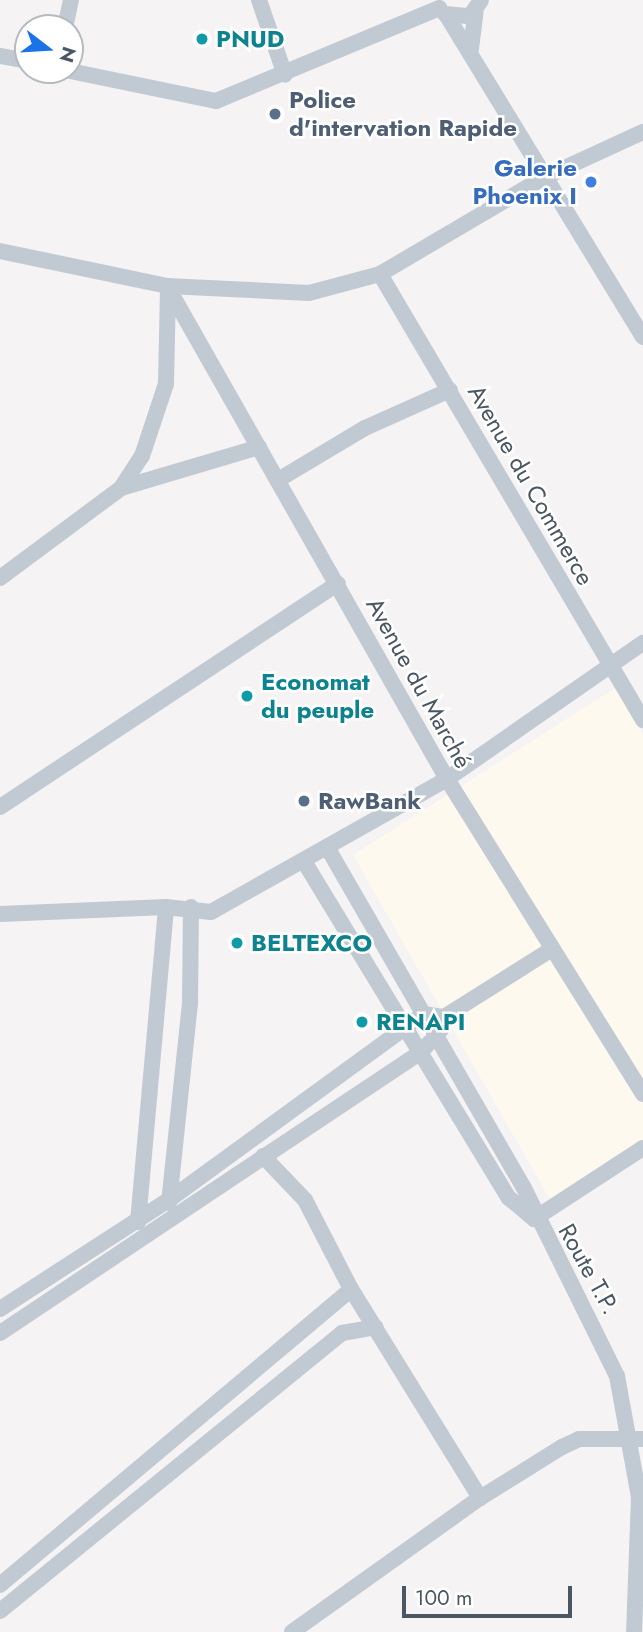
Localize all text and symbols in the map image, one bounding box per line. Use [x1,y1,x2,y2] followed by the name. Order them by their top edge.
[14,14,84,84] north arrow
[216,25,284,53] place label: PNUD
[194,31,210,47] marker: PNUD
[53,44,83,66] text: N
[289,86,517,142] place label: Police d'intervation Rapide
[267,106,283,122] marker: Police d'intervation Rapide
[472,154,577,210] place label: Galerie Phoenix I
[583,174,599,190] marker: Galerie Phoenix I
[462,380,600,590] street label: Avenue du Commerce
[360,593,478,773] street label: Avenue du Marché
[261,668,374,724] place label: Economat du peuple
[239,688,255,704] marker: Economat du peuple
[318,787,421,815] place label: RawBank
[296,793,312,809] marker: RawBank
[251,929,372,957] place label: BELTEXCO
[229,935,245,951] marker: BELTEXCO
[376,1008,465,1036] place label: RENAPI
[354,1014,370,1030] marker: RENAPI
[552,1219,626,1319] street label: Route T.P.
[405,1572,575,1616] scale bar
[415,1583,472,1613] text: 100 m

